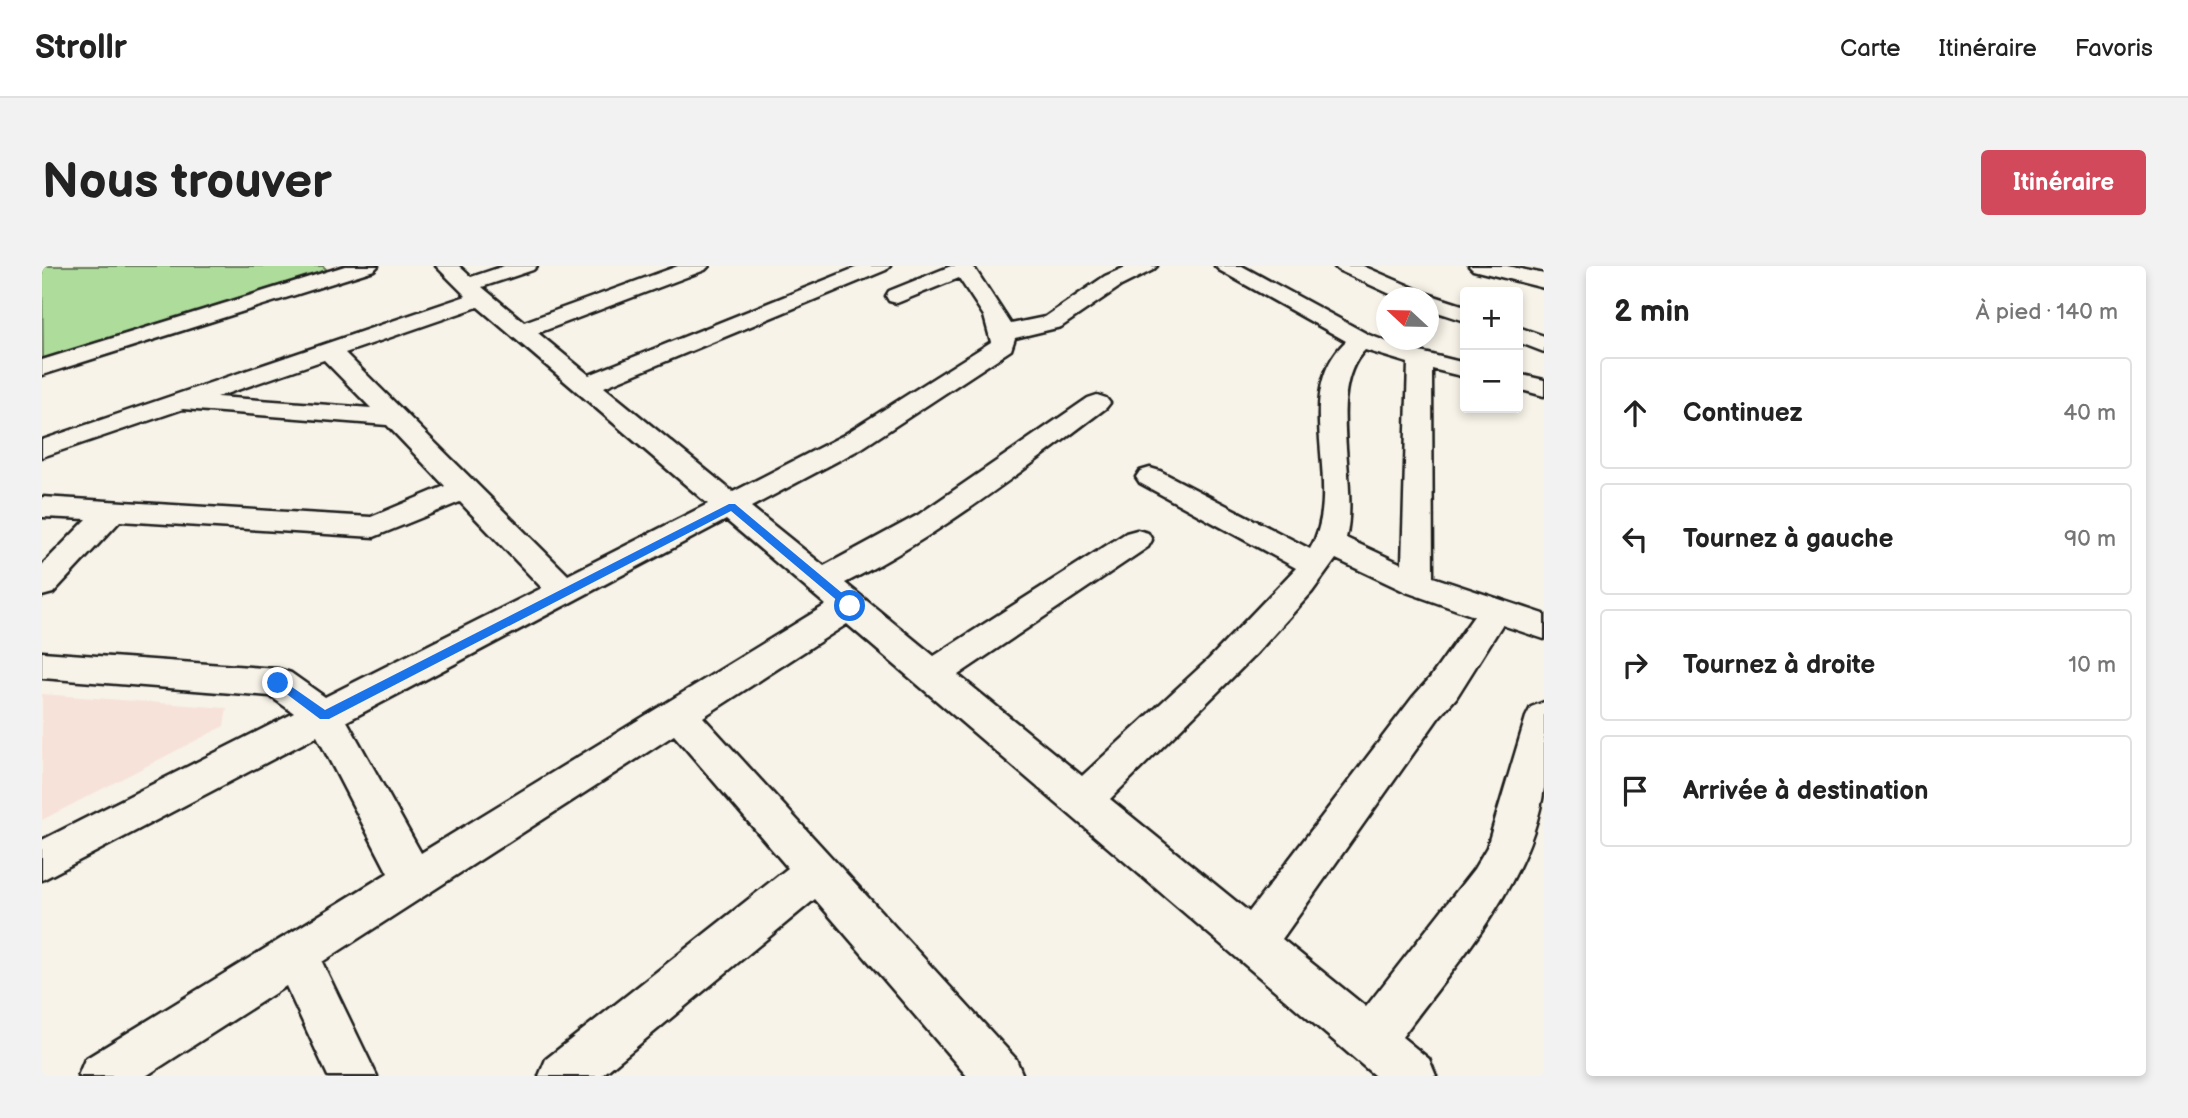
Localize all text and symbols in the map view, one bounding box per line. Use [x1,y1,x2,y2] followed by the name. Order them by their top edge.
[35,28,127,68] text: Strollr
[1840,34,1901,63] text: Carte
[1939,34,2037,63] text: Itinéraire
[2075,34,2153,63] text: Favoris
[1981,150,2146,215] button: Itinéraire
[42,153,332,212] text: Nous trouver
[1376,287,1439,350] north arrow
[1460,287,1523,413] map controls
[1460,287,1523,350] button: +
[1614,294,1690,330] text: 2 min
[1975,298,2118,326] text: À pied · 140 m
[1460,350,1523,413] button: −
[1616,394,1654,432] icon: ahead
[1683,398,1803,429] text: Continuez
[2063,399,2116,427] text: 40 m
[1616,520,1654,558] icon: left
[1683,524,1894,555] text: Tournez à gauche
[2064,525,2116,553] text: 90 m
[834,590,865,621] route start
[1616,646,1654,684] icon: right
[1683,650,1875,681] text: Tournez à droite
[2068,651,2116,679] text: 10 m
[262,667,293,698] route end
[1616,772,1654,810] icon: arrive
[1683,776,1929,807] text: Arrivée à destination

